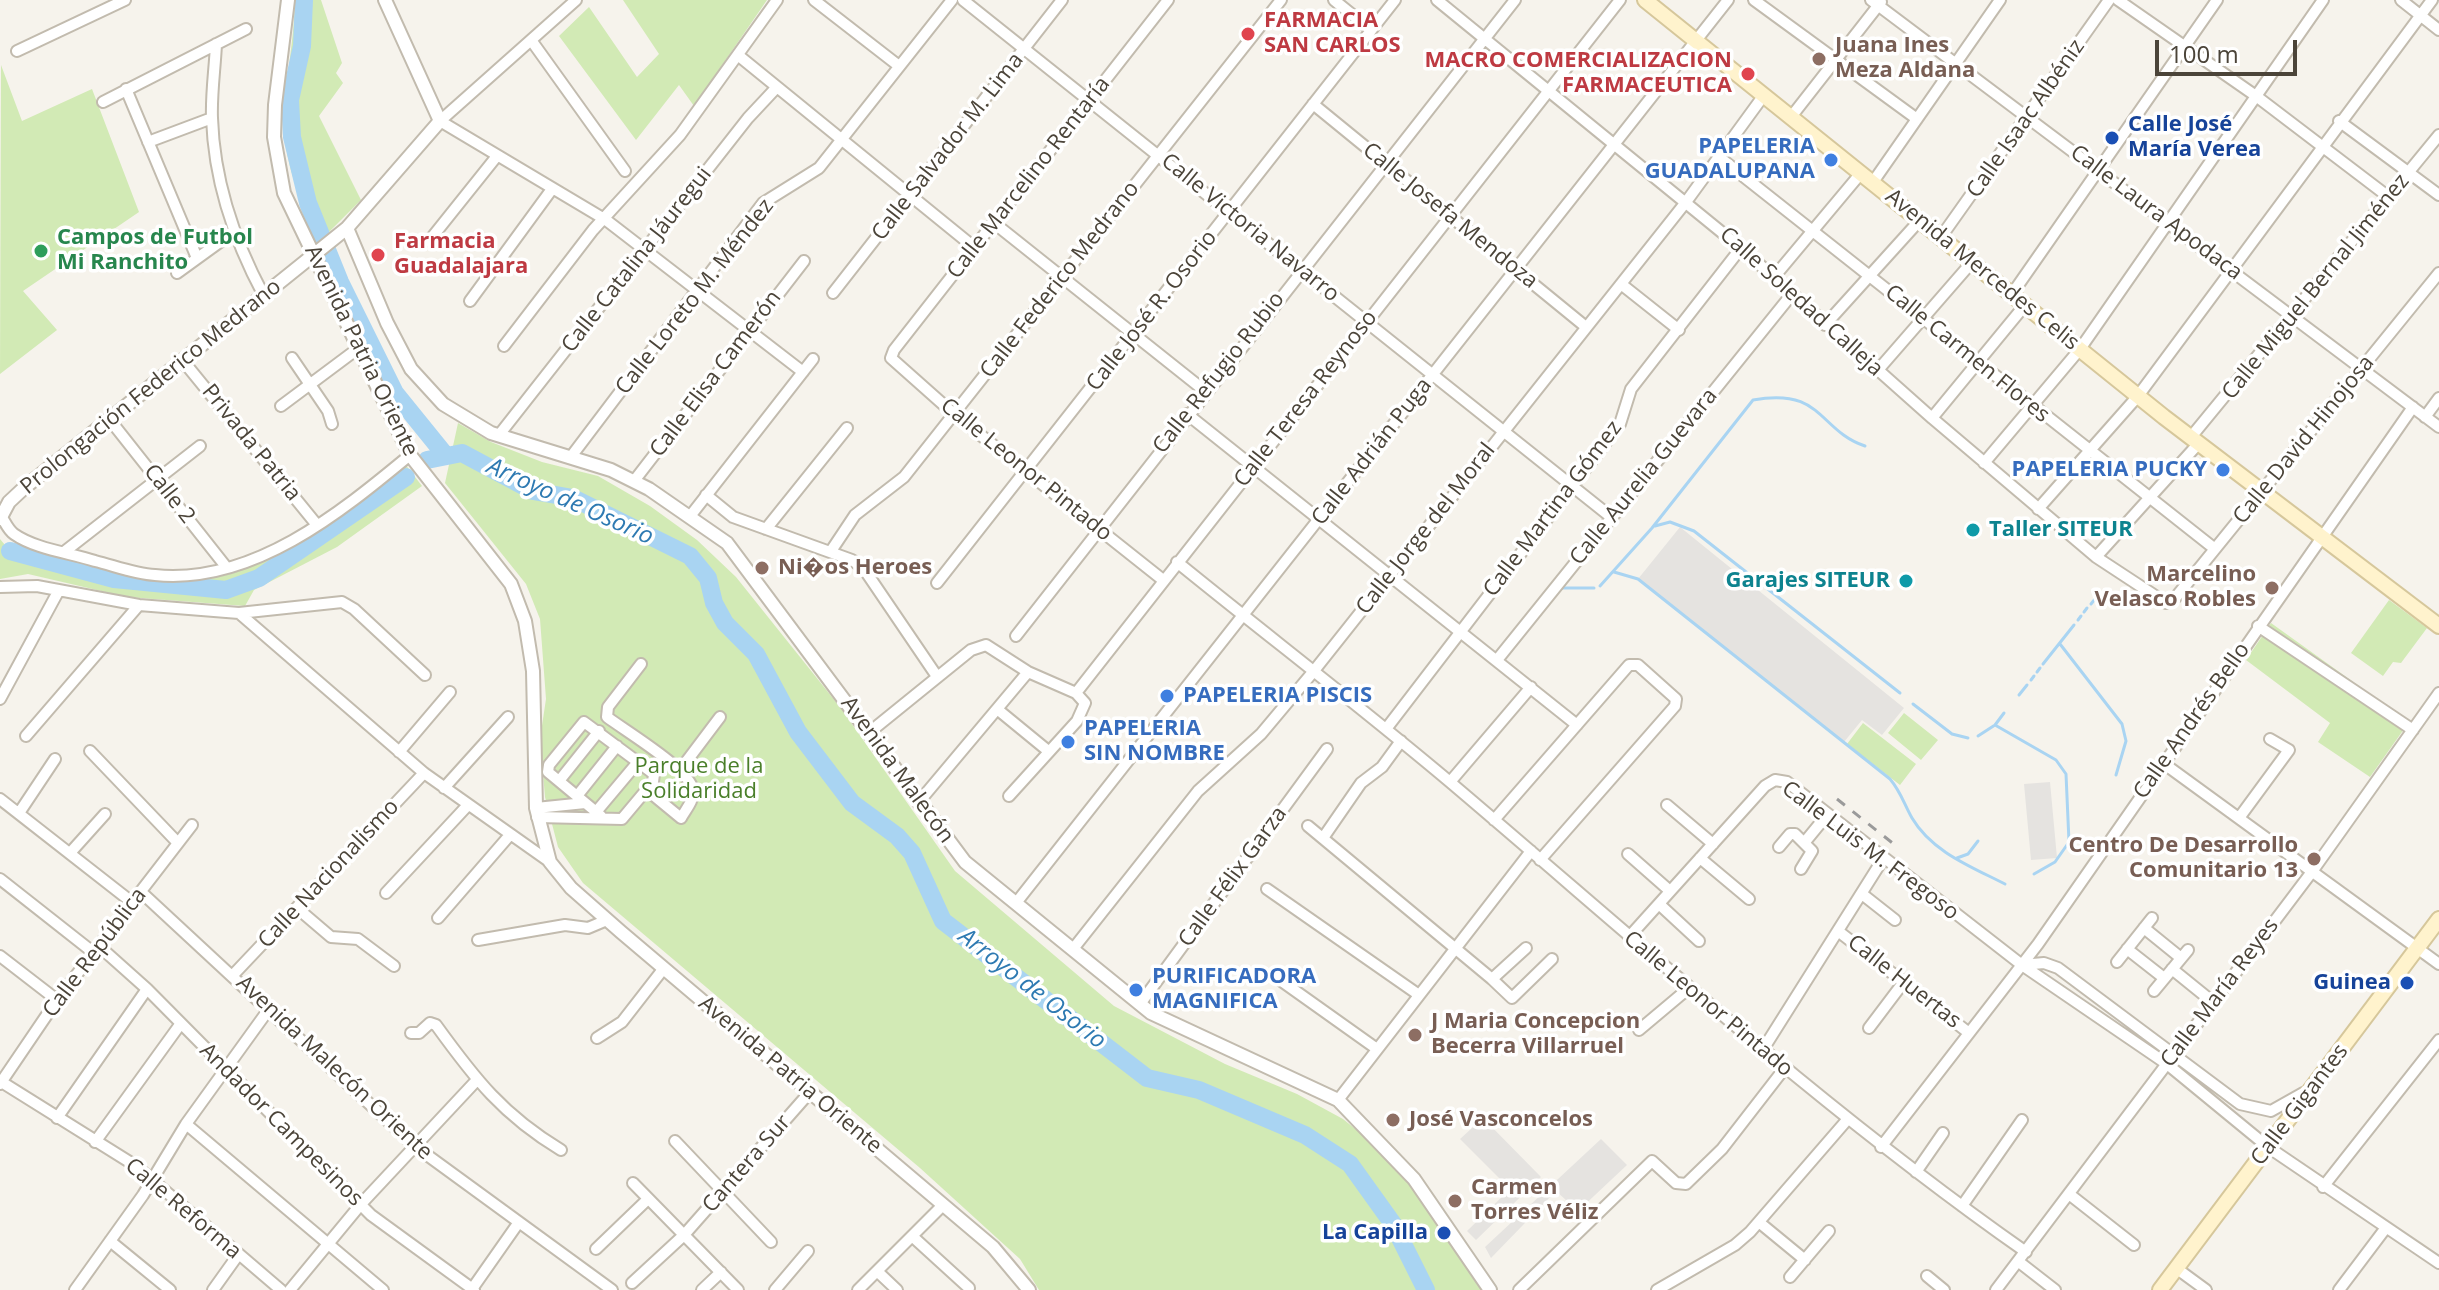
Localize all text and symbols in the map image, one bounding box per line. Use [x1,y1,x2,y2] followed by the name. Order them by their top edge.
[1264,8,1401,60] place label: FARMACIA SAN CARLOS
[2159,24,2301,74] scale bar
[1239,25,1257,43] marker: FARMACIA SAN CARLOS
[1835,33,1975,84] place label: Juana Ines Meza Aldana
[1961,35,2091,203] street label: Calle Isaac Albéniz
[2169,37,2239,70] text: 100 m
[867,48,1029,246] street label: Calle Salvador M. Lima
[1424,48,1732,100] place label: MACRO COMERCIALIZACION FARMACEUTICA
[1810,50,1828,68] marker: Juana Ines Meza Aldana
[1739,65,1757,83] marker: MACRO COMERCIALIZACION FARMACEUTICA
[942,72,1116,284] street label: Calle Marcelino Rentaría
[2128,112,2261,164] place label: Calle José María Verea
[2103,129,2121,147] marker: Calle José María Verea
[1645,134,1815,186] place label: PAPELERIA GUADALUPANA
[1357,137,1543,295] street label: Calle Josefa Mendoza
[2065,140,2247,286] street label: Calle Laura Apodaca
[1156,148,1344,308] street label: Calle Victoria Navarro
[1822,151,1840,169] marker: PAPELERIA GUADALUPANA
[556,162,718,358] street label: Calle Catalina Jáuregui
[2217,169,2415,405] street label: Calle Miguel Bernal Jiménez
[975,176,1145,384] street label: Calle Federico Medrano
[1880,184,2084,356] street label: Avenida Mercedes Celis
[610,194,780,400] street label: Calle Loreto M. Méndez
[1714,222,1888,382] street label: Calle Soledad Calleja
[57,225,253,276] place label: Campos de Futbol Mi Ranchito
[1081,225,1223,397] street label: Calle José R. Osorio
[394,229,528,280] place label: Farmacia Guadalajara
[298,241,424,461] street label: Avenida Patria Oriente
[32,242,50,260] marker: Campos de Futbol Mi Ranchito
[369,246,387,264] marker: Farmacia Guadalajara
[15,274,287,500] street label: Prolongación Federico Medrano
[1879,279,2055,429] street label: Calle Carmen Flores
[645,286,787,462] street label: Calle Elisa Camerón
[1148,287,1290,459] street label: Calle Refugio Rubio
[1229,305,1383,493] street label: Calle Teresa Reynoso
[2228,350,2380,530] street label: Calle David Hinojosa
[1306,373,1438,531] street label: Calle Adrián Puga
[196,379,306,507] street label: Privada Patria
[1565,383,1723,571] street label: Calle Aurelia Guevara
[935,393,1117,547] street label: Calle Leonor Pintado
[1478,416,1628,602] street label: Calle Martina Gómez
[1351,438,1501,620] street label: Calle Jorge del Moral
[482,452,658,552] water label: Arroyo de Osorio
[2012,457,2207,483] place label: PAPELERIA PUCKY
[138,459,200,529] street label: Calle 2
[2214,461,2232,479] marker: PAPELERIA PUCKY
[1989,517,2133,543] place label: Taller SITEUR
[1964,521,1982,539] marker: Taller SITEUR
[778,555,932,581] place label: Ni�os Heroes
[753,559,771,577] marker: Ni�os Heroes
[2094,562,2256,614] place label: Marcelino Velasco Robles
[1726,568,1890,594] place label: Garajes SITEUR
[1897,572,1915,590] marker: Garajes SITEUR
[2263,579,2281,597] marker: Marcelino Velasco Robles
[2128,638,2256,804] street label: Calle Andrés Bello
[1183,683,1372,709] place label: PAPELERIA PISCIS
[1158,687,1176,705] marker: PAPELERIA PISCIS
[835,691,959,849] street label: Avenida Malecón
[1084,716,1225,768] place label: PAPELERIA SIN NOMBRE
[1059,733,1077,751] marker: PAPELERIA SIN NOMBRE
[635,754,763,806] park label: Parque de la Solidaridad
[1776,776,1964,926] street label: Calle Luis M. Fregoso
[253,794,405,954] street label: Calle Nacionalismo
[1173,802,1293,952] street label: Calle Félix Garza
[2068,833,2298,884] place label: Centro De Desarrollo Comunitario 13
[2305,850,2323,868] marker: Centro De Desarrollo Comunitario 13
[38,883,152,1023] street label: Calle República
[2155,913,2285,1073] street label: Calle María Reyes
[953,923,1111,1055] water label: Arroyo de Osorio
[1618,925,1798,1083] street label: Calle Leonor Pintado
[1842,929,1966,1035] street label: Calle Huertas
[1152,964,1316,1016] place label: PURIFICADORA MAGNIFICA
[231,970,437,1166] street label: Avenida Malecón Oriente
[2313,970,2391,996] place label: Guinea
[2398,974,2416,992] marker: Guinea
[1127,981,1145,999] marker: PURIFICADORA MAGNIFICA
[693,991,887,1159] street label: Avenida Patria Oriente
[1431,1009,1640,1060] place label: J Maria Concepcion Becerra Villarruel
[1406,1026,1424,1044] marker: J Maria Concepcion Becerra Villarruel
[194,1038,368,1212] street label: Andador Campesinos
[2246,1039,2354,1171] street label: Calle Gigantes
[1409,1107,1593,1133] place label: José Vasconcelos
[697,1110,797,1218] street label: Cantera Sur
[1384,1111,1402,1129] marker: José Vasconcelos
[120,1153,246,1265] street label: Calle Reforma
[1471,1175,1598,1226] place label: Carmen Torres Véliz
[1446,1192,1464,1210] marker: Carmen Torres Véliz
[1322,1220,1428,1246] place label: La Capilla
[1435,1224,1453,1242] marker: La Capilla

